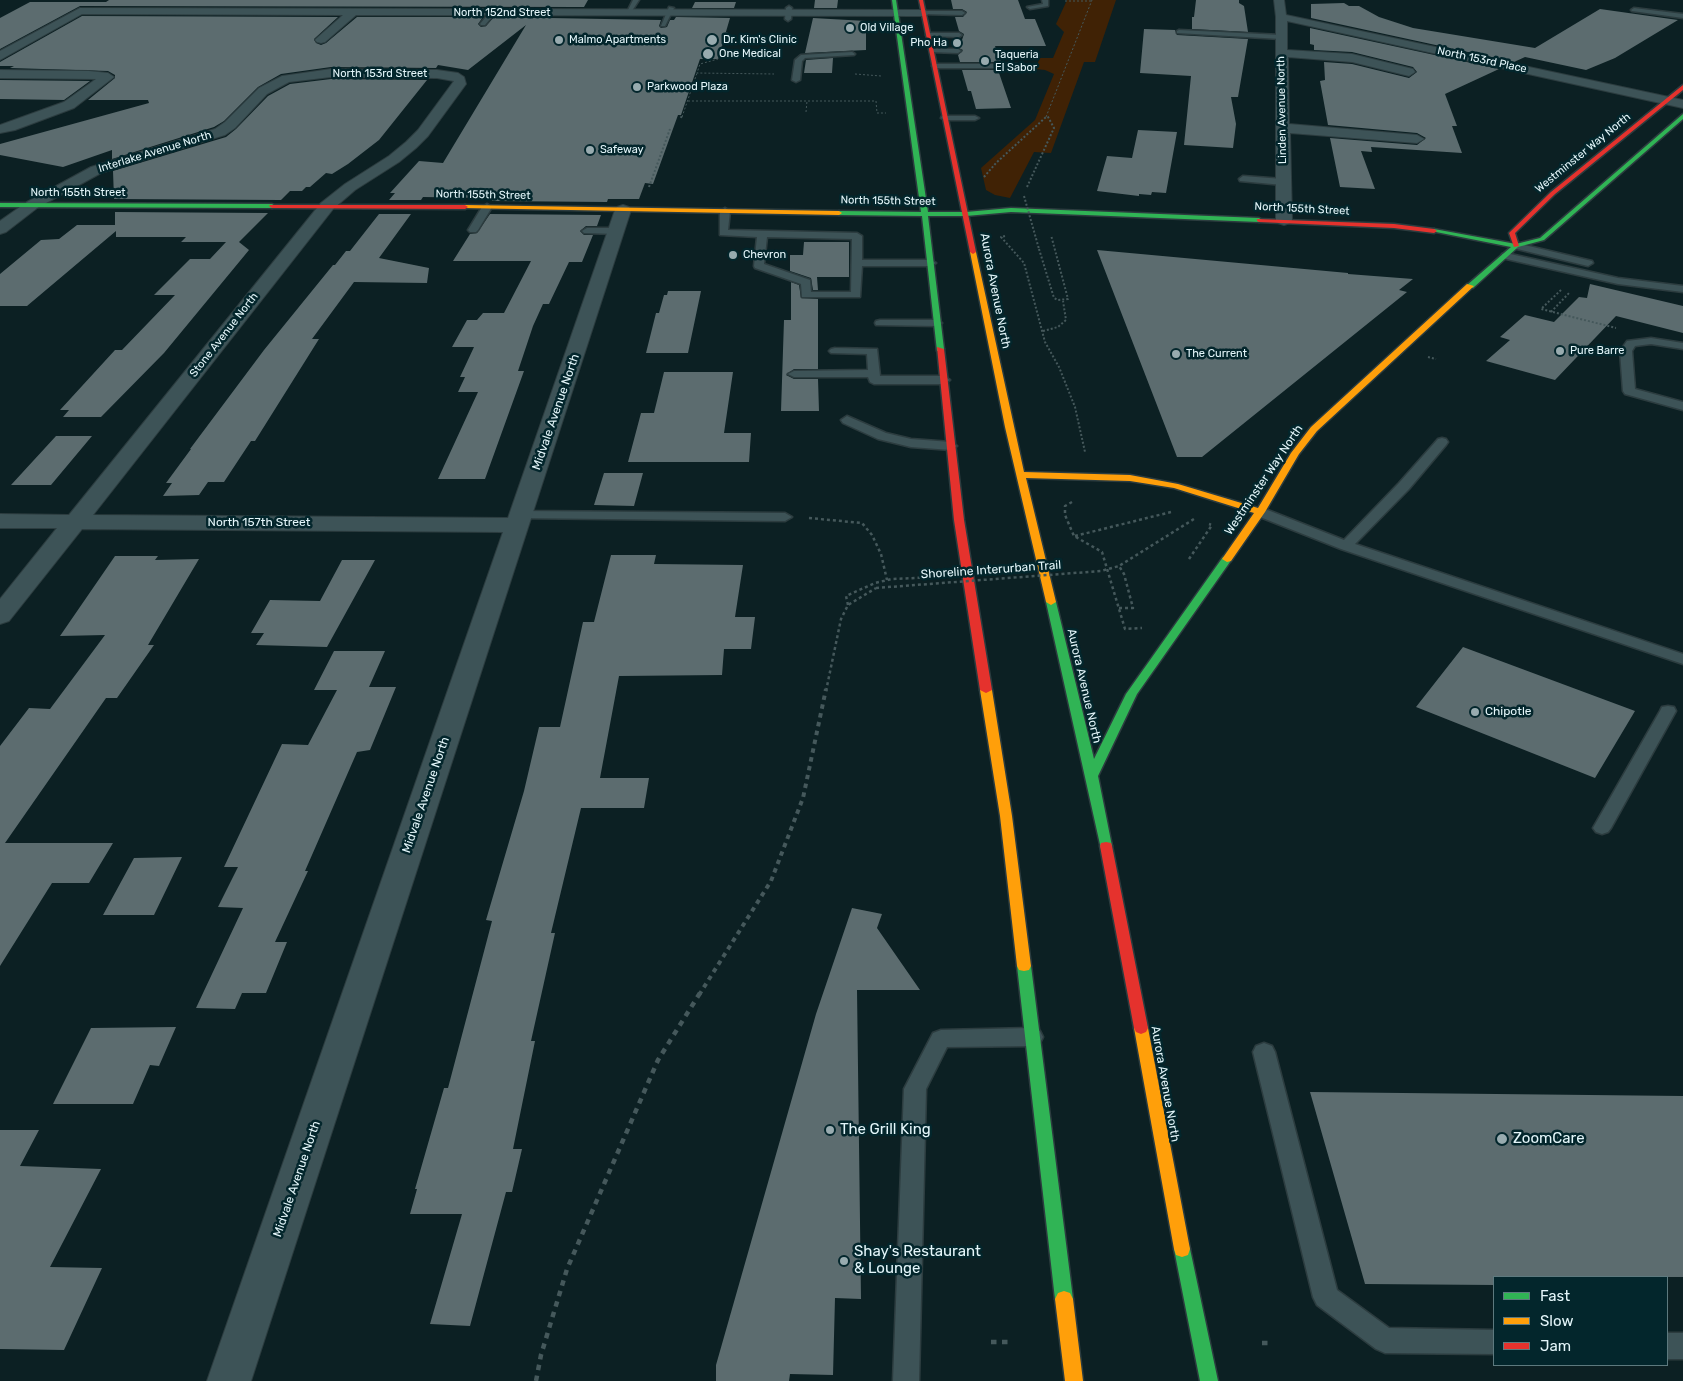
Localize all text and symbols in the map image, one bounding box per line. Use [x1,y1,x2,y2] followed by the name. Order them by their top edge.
[453,6,551,20] street label: North 152nd Street
[860,21,913,35] place label: Old Village
[844,22,856,34] marker: Old Village
[569,33,666,47] place label: Malmo Apartments
[705,33,719,47] marker: Dr. Kim's Clinic
[723,33,797,47] place label: Dr. Kim's Clinic
[553,34,565,46] marker: Malmo Apartments
[910,36,947,50] place label: Pho Ha
[951,37,963,49] marker: Pho Ha
[1436,44,1528,76] street label: North 153rd Place
[701,47,715,61] marker: One Medical
[719,47,781,61] place label: One Medical
[995,48,1039,74] place label: Taqueria El Sabor
[979,55,991,67] marker: Taqueria El Sabor
[1274,56,1290,164] street label: Linden Avenue North
[333,67,427,81] street label: North 153rd Street
[647,80,728,94] place label: Parkwood Plaza
[631,81,643,93] marker: Parkwood Plaza
[1533,110,1633,196] street label: Westminster Way North
[97,128,213,176] street label: Interlake Avenue North
[600,143,644,157] place label: Safeway
[584,144,596,156] marker: Safeway
[30,186,126,200] street label: North 155th Street
[435,188,531,202] street label: North 155th Street
[840,194,936,208] street label: North 155th Street
[1254,200,1350,218] street label: North 155th Street
[977,232,1013,350] street label: Aurora Avenue North
[743,248,786,262] place label: Chevron
[727,249,739,261] marker: Chevron
[187,290,261,380] street label: Stone Avenue North
[1570,344,1624,358] place label: Pure Barre
[1554,345,1566,357] marker: Pure Barre
[1186,347,1247,361] place label: The Current
[1170,348,1182,360] marker: The Current
[529,352,583,472] street label: Midvale Avenue North
[1222,422,1306,538] street label: Westminster Way North
[208,516,310,530] street label: North 157th Street
[920,558,1062,582] street label: Shoreline Interurban Trail
[1064,627,1104,745] street label: Aurora Avenue North
[1485,705,1532,719] place label: Chipotle
[1469,706,1481,718] marker: Chipotle
[399,735,453,855] street label: Midvale Avenue North
[1148,1025,1182,1143] street label: Aurora Avenue North
[270,1119,324,1239] street label: Midvale Avenue North
[840,1121,931,1139] place label: The Grill King
[824,1124,836,1136] marker: The Grill King
[1513,1130,1585,1148] place label: ZoomCare
[1495,1132,1509,1146] marker: ZoomCare
[854,1243,981,1278] place label: Shay's Restaurant & Lounge
[838,1255,850,1267] marker: Shay's Restaurant & Lounge
[1493,1276,1668,1366] legend
[1540,1287,1570,1305] text: Fast
[1540,1312,1573,1330] text: Slow
[1540,1337,1571,1355] text: Jam

